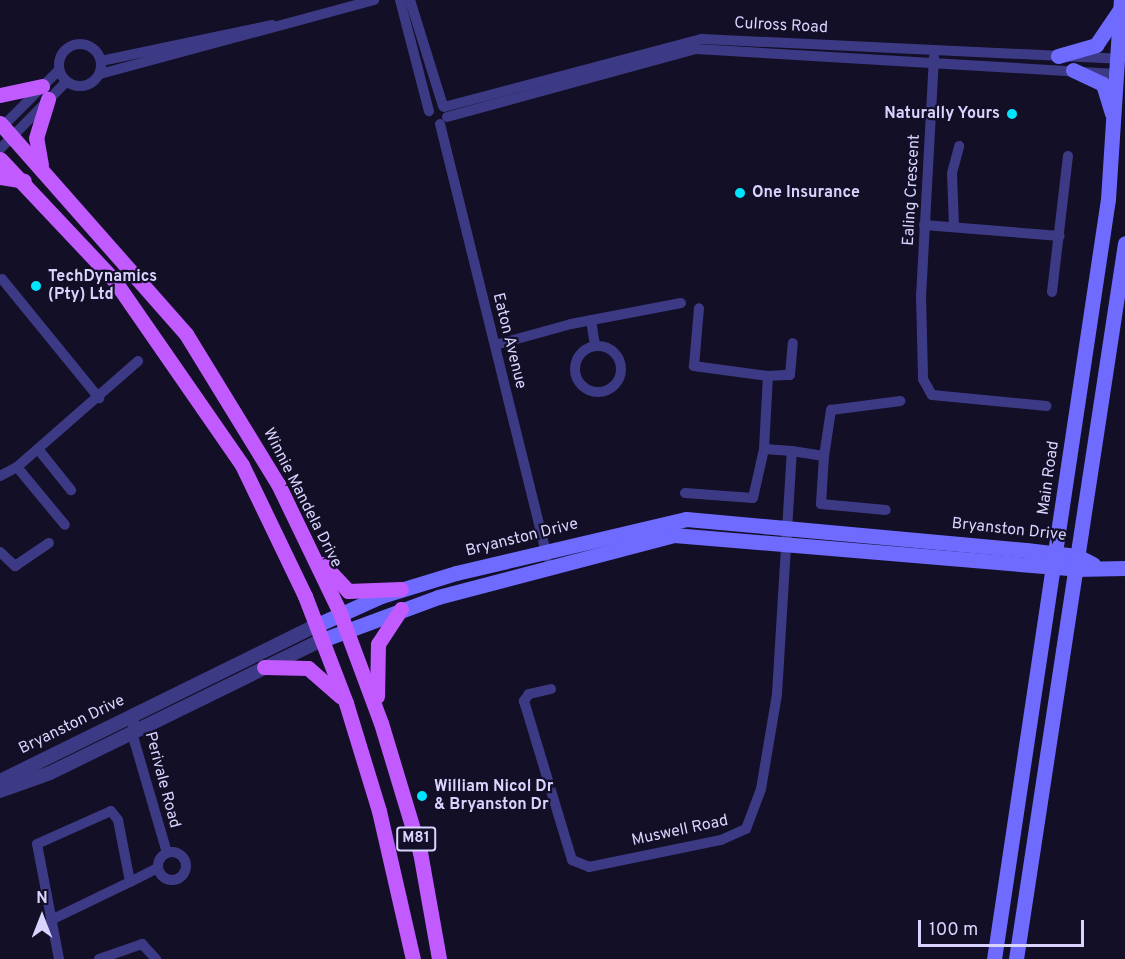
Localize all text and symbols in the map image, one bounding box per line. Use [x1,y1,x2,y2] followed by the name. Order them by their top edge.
[734,14,828,38] street label: Culross Road
[884,104,1000,124] place label: Naturally Yours
[1005,107,1019,121] marker: Naturally Yours
[899,134,925,246] street label: Ealing Crescent
[752,183,860,203] place label: One Insurance
[733,186,747,200] marker: One Insurance
[48,267,157,305] place label: TechDynamics (Pty) Ltd
[29,279,43,293] marker: TechDynamics (Pty) Ltd
[488,291,530,391] street label: Eaton Avenue
[258,425,346,571] street label: Winnie Mandela Drive
[1034,440,1064,516] street label: Main Road
[951,514,1067,546] street label: Bryanston Drive
[464,515,580,561] street label: Bryanston Drive
[16,691,128,759] street label: Bryanston Drive
[140,730,184,830] street label: Perivale Road
[434,777,553,815] place label: William Nicol Dr & Bryanston Dr
[415,789,429,803] marker: William Nicol Dr & Bryanston Dr
[630,811,730,851] street label: Muswell Road
[395,827,437,851] road number: M81
[12,887,72,947] north arrow
[36,889,48,909] text: N
[921,908,1088,946] scale bar
[929,919,978,942] text: 100 m

